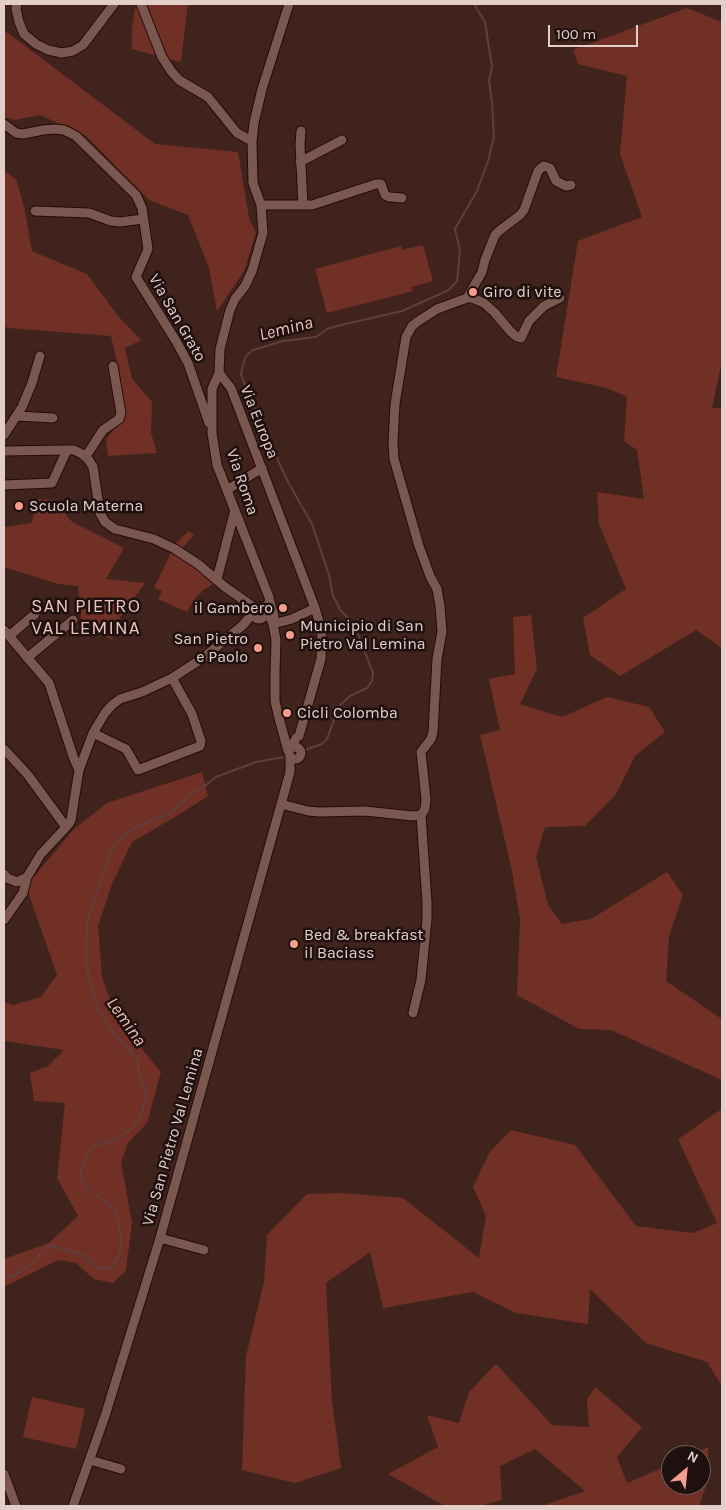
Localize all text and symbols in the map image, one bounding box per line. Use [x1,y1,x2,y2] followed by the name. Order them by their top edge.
[551,15,641,47] scale bar
[556,25,596,43] text: 100 m
[144,271,210,365] street label: Via San Grato
[483,282,561,302] place label: Giro di vite
[467,286,479,298] marker: Giro di vite
[257,312,315,346] water label: Lemina
[236,382,282,462] street label: Via Europa
[222,446,262,518] street label: Via Roma
[29,496,143,516] place label: Scuola Materna
[13,500,25,512] marker: Scuola Materna
[30,596,142,640] district label: SAN PIETRO VAL LEMINA
[194,598,273,618] place label: il Gambero
[277,602,289,614] marker: il Gambero
[300,616,426,654] place label: Municipio di San Pietro Val Lemina
[174,629,248,667] place label: San Pietro e Paolo
[284,629,296,641] marker: Municipio di San Pietro Val Lemina
[252,642,264,654] marker: San Pietro e Paolo
[297,703,398,723] place label: Cicli Colomba
[281,707,293,719] marker: Cicli Colomba
[304,925,424,963] place label: Bed & breakfast il Baciass
[288,938,300,950] marker: Bed & breakfast il Baciass
[101,993,151,1051] water label: Lemina
[138,1046,208,1228] street label: Via San Pietro Val Lemina
[661,1445,711,1495] north arrow
[684,1447,701,1467] text: N

